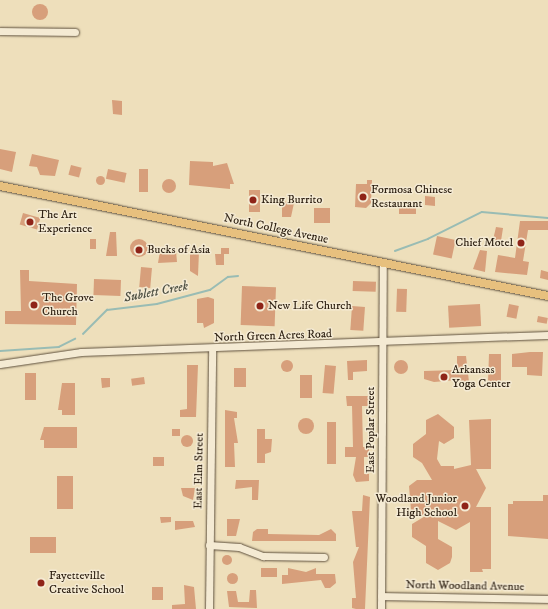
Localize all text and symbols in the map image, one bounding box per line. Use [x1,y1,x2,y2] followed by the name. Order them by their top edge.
[371,183,452,211] place label: Formosa Chinese Restaurant
[358,192,368,202] marker: Formosa Chinese Restaurant
[261,193,322,207] place label: King Burrito
[248,195,258,205] marker: King Burrito
[38,208,92,236] place label: The Art Experience
[222,211,330,247] street label: North College Avenue
[25,217,35,227] marker: The Art Experience
[455,236,513,250] place label: Chief Motel
[516,238,526,248] marker: Chief Motel
[147,243,210,257] place label: Bucks of Asia
[134,245,144,255] marker: Bucks of Asia
[123,278,189,306] water label: Sublett Creek
[42,291,94,319] place label: The Grove Church
[268,299,352,313] place label: New Life Church
[29,300,39,310] marker: The Grove Church
[255,301,265,311] marker: New Life Church
[214,327,332,345] street label: North Green Acres Road
[452,363,511,391] place label: Arkansas Yoga Center
[439,372,449,382] marker: Arkansas Yoga Center
[364,387,378,473] street label: East Poplar Street
[191,433,207,509] street label: East Elm Street
[375,492,457,520] place label: Woodland Junior High School
[460,501,470,511] marker: Woodland Junior High School
[49,569,124,597] place label: Fayetteville Creative School
[36,578,46,588] marker: Fayetteville Creative School
[406,578,524,594] street label: North Woodland Avenue

